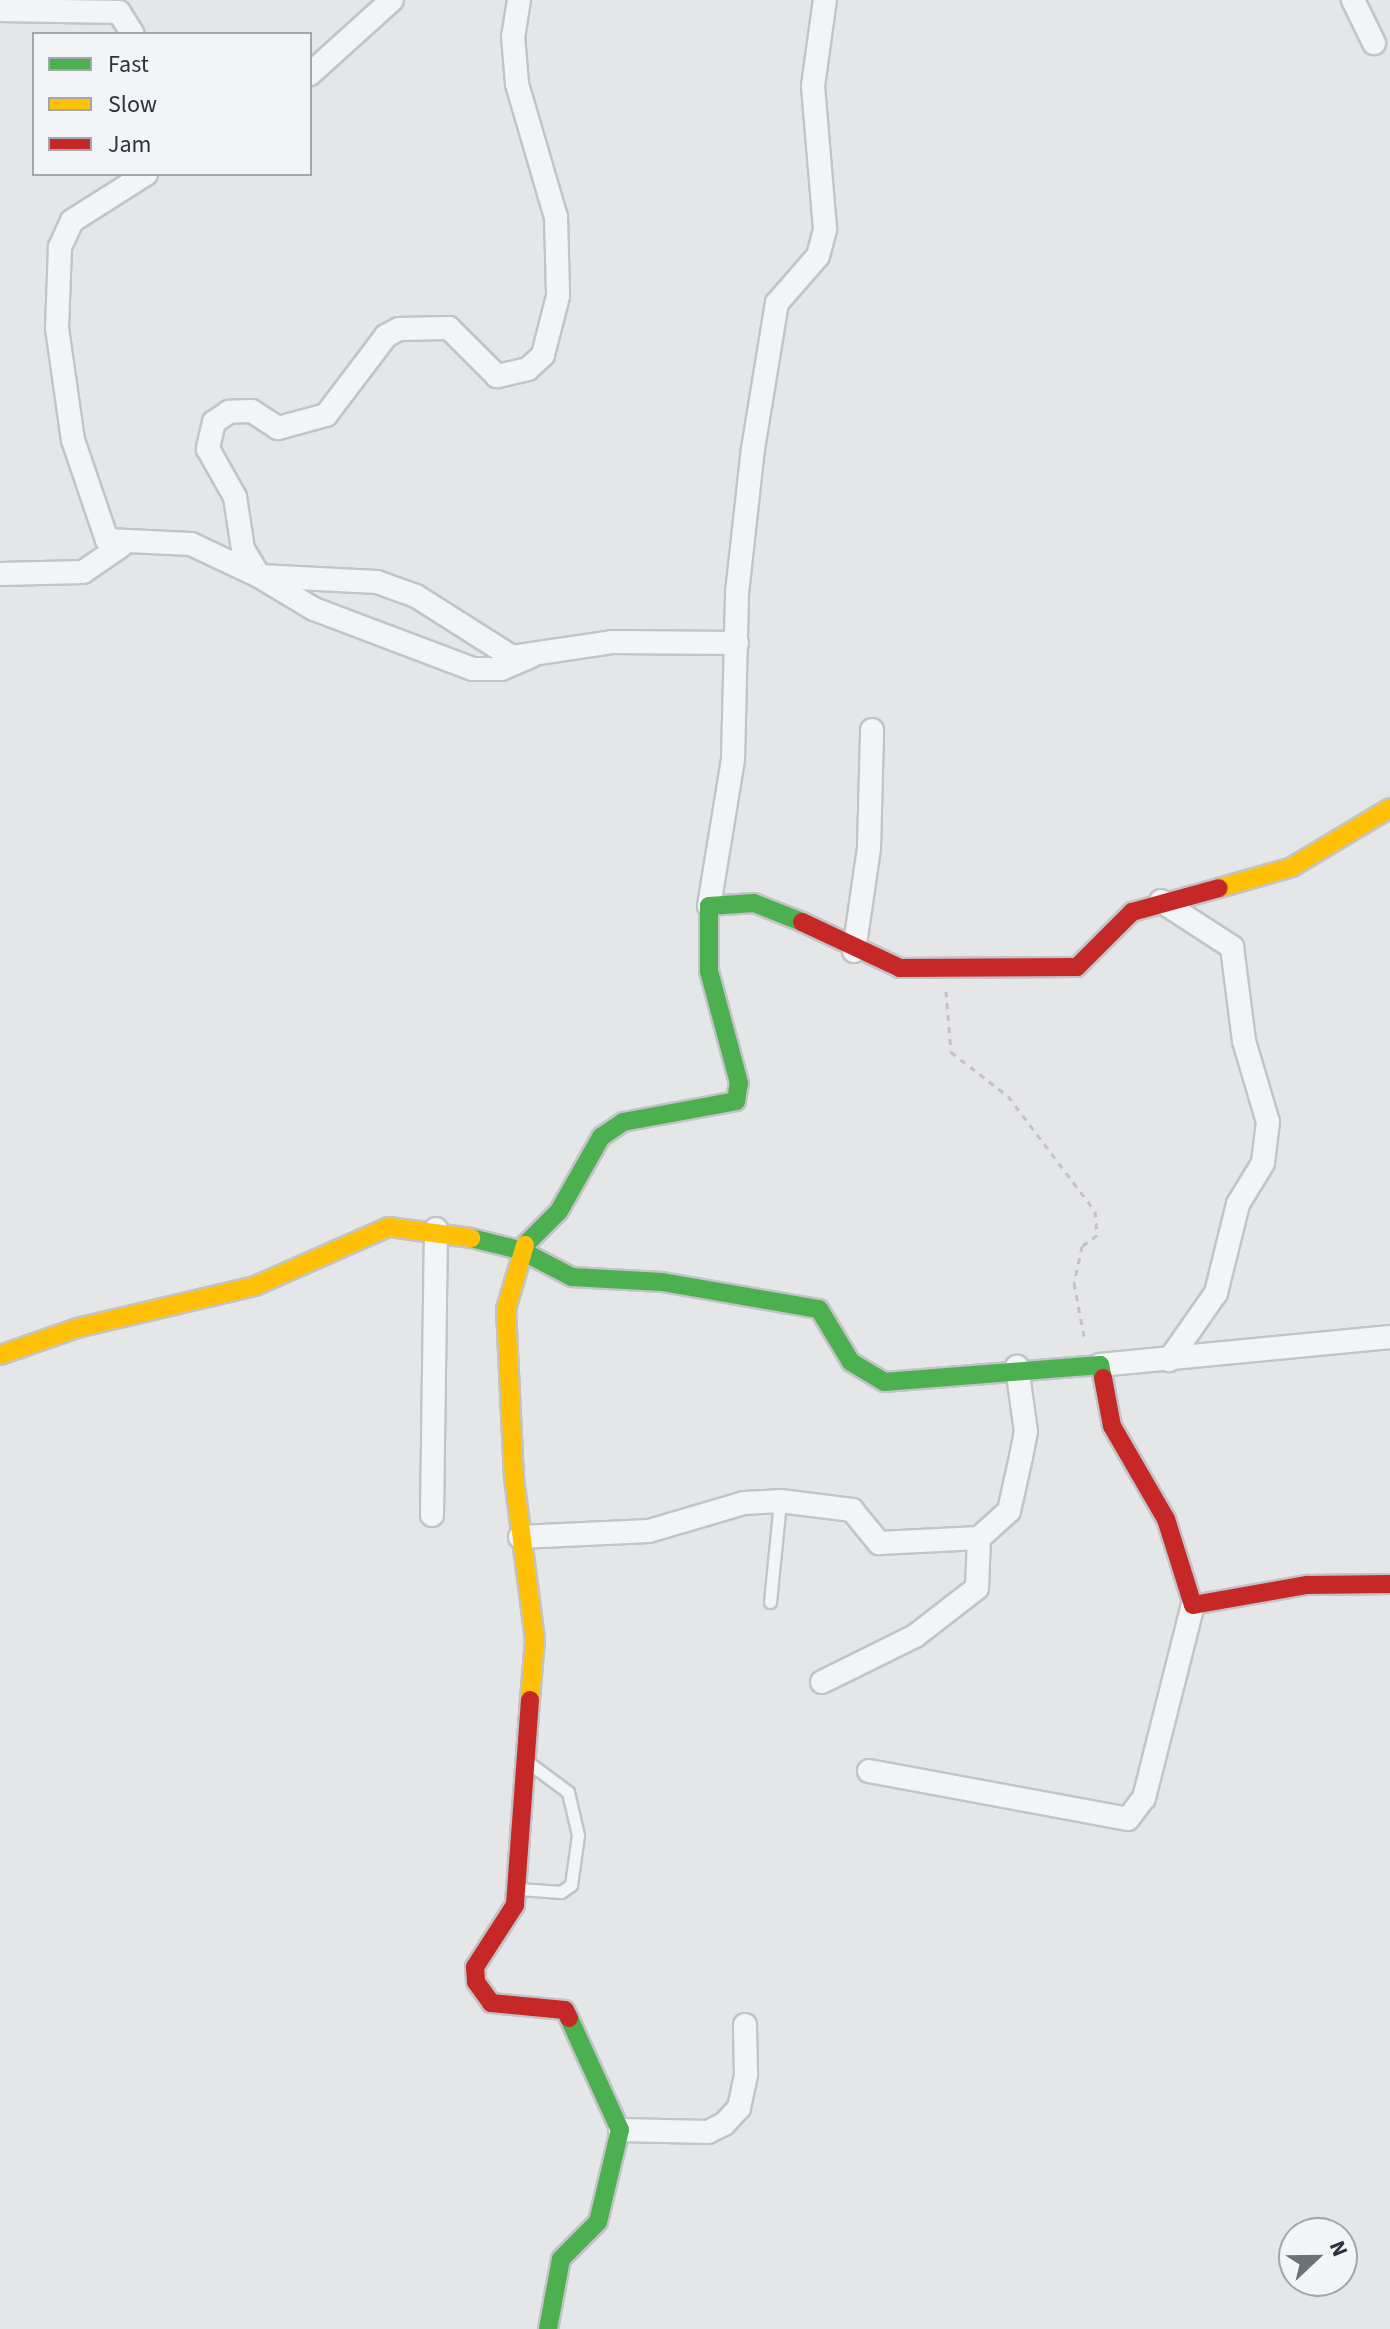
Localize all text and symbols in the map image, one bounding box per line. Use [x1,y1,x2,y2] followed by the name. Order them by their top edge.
[32,32,312,176] legend
[108,47,149,82] text: Fast
[108,87,157,122] text: Slow
[108,127,152,162] text: Jam
[1278,2217,1358,2297] north arrow
[1321,2236,1356,2262] text: N

